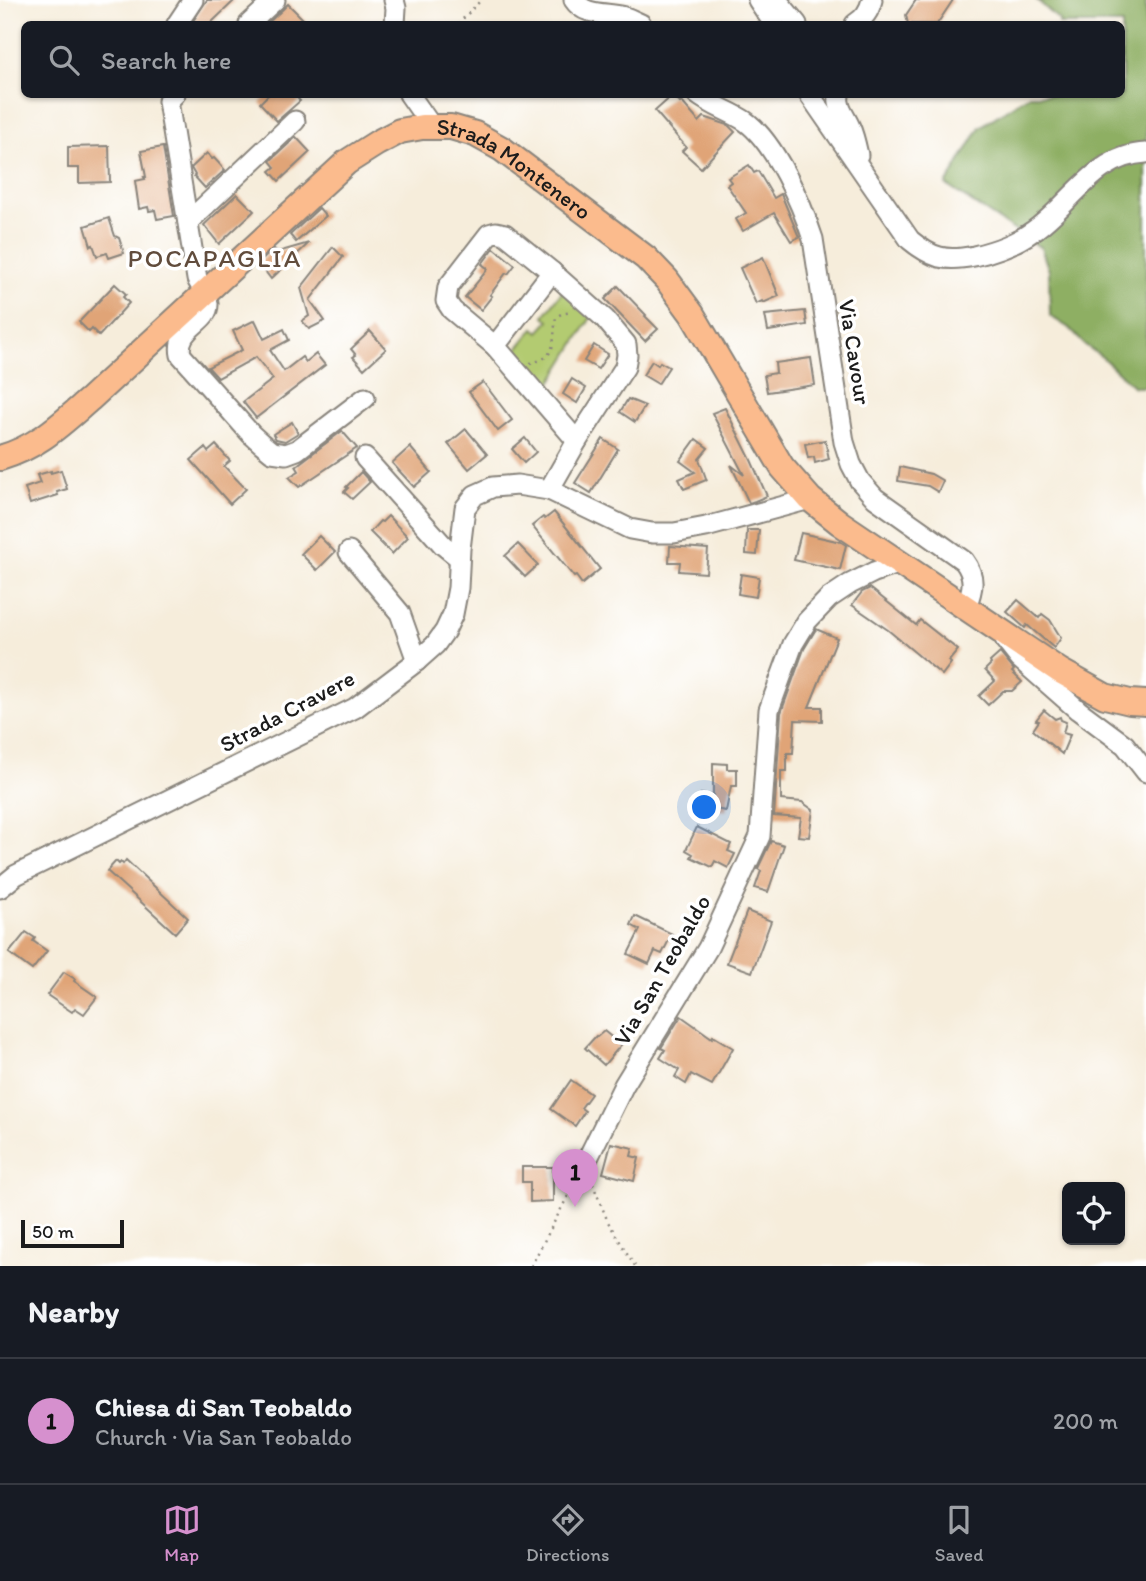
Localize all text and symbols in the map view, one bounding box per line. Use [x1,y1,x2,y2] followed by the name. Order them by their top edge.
[21,21,1125,98] search box
[45,41,83,79] icon: search
[101,44,231,76] text: Search here
[437,113,597,226] street label: Strada Montenero
[128,242,302,274] district label: POCAPAGLIA
[833,297,877,407] street label: Via Cavour
[215,664,359,758] street label: Strada Cravere
[687,790,721,824] your location
[608,890,716,1050] street label: Via San Teobaldo
[552,1149,598,1207] pin: 1
[1062,1182,1125,1245] map controls
[1062,1182,1125,1245] button: locate
[21,1217,124,1249] scale bar
[32,1220,74,1243] text: 50 m
[28,1293,119,1330] text: Nearby
[95,1391,352,1423] text: Chiesa di San Teobaldo
[46,1407,56,1435] text: 1
[1053,1407,1118,1435] text: 200 m
[95,1423,352,1451] text: Church · Via San Teobaldo
[163,1501,201,1566] tab: Map
[526,1501,610,1566] tab: Directions
[935,1501,983,1566] tab: Saved

